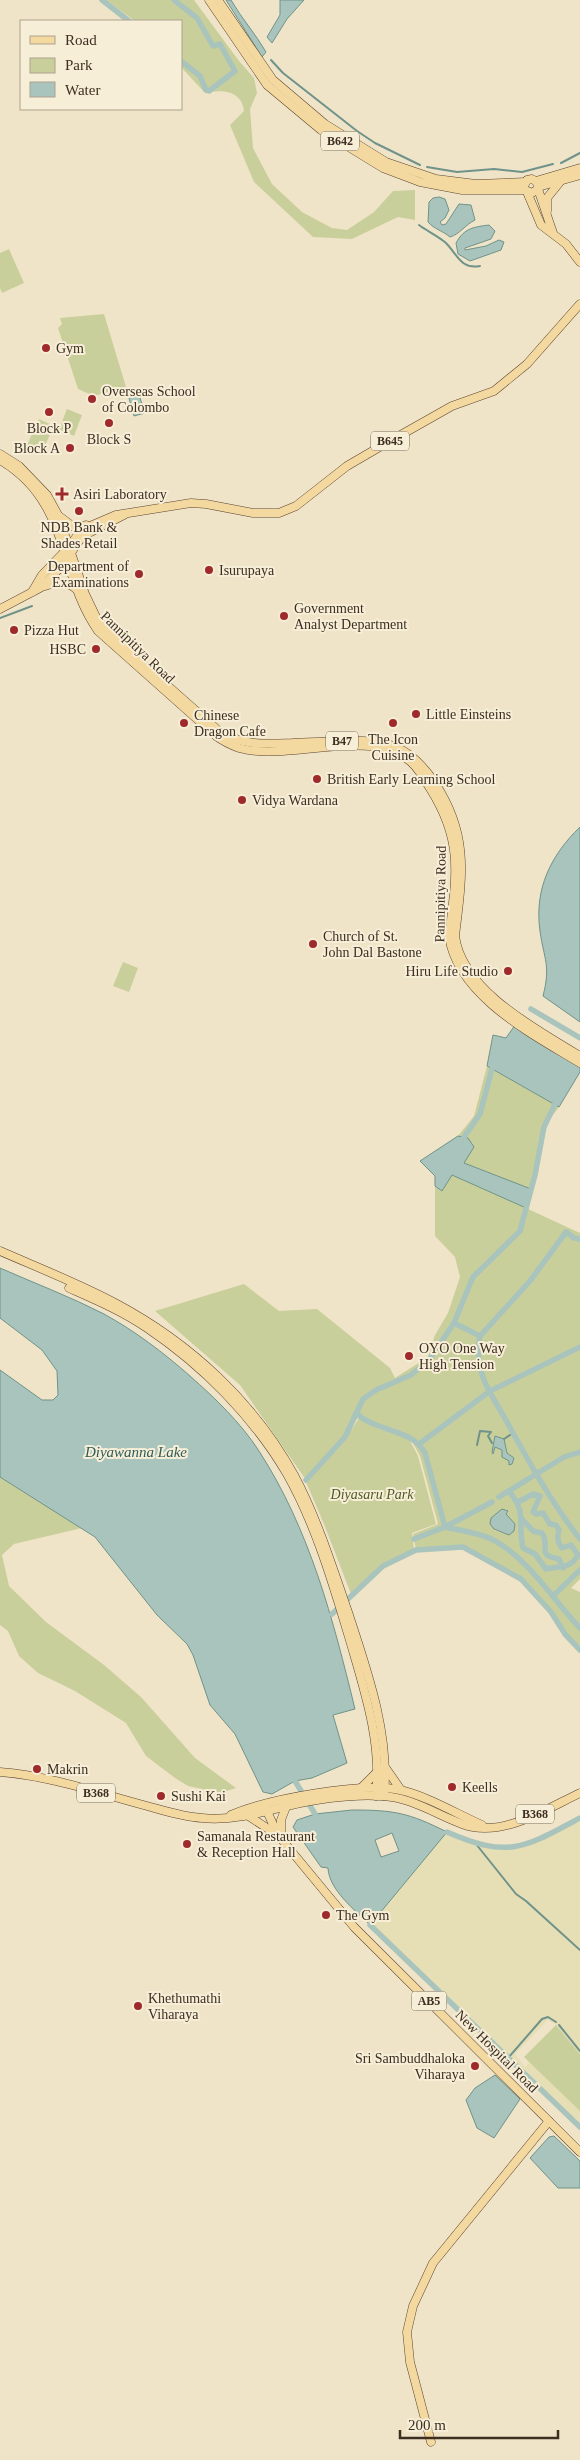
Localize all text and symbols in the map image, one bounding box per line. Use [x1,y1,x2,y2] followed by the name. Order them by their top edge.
[20,20,182,110] legend
[65,32,97,48] text: Road
[65,57,93,73] text: Park
[65,82,100,98] text: Water
[321,132,359,150] road number: B642
[56,341,84,356] place label: Gym
[40,342,52,354] marker: Gym
[102,384,196,415] place label: Overseas School of Colombo
[86,393,98,405] marker: Overseas School of Colombo
[43,406,55,418] marker: Block P
[103,417,115,429] marker: Block S
[27,421,72,436] place label: Block P
[87,432,131,447] place label: Block S
[371,432,409,451] road number: B645
[14,441,61,456] place label: Block A
[64,442,76,454] marker: Block A
[55,487,69,501] marker: Asiri Laboratory
[73,487,167,502] place label: Asiri Laboratory
[73,505,85,517] marker: NDB Bank & Shades Retail
[41,520,118,551] place label: NDB Bank & Shades Retail
[48,559,129,590] place label: Department of Examinations
[219,563,275,578] place label: Isurupaya
[203,564,215,576] marker: Isurupaya
[133,568,145,580] marker: Department of Examinations
[294,601,407,632] place label: Government Analyst Department
[98,608,178,686] street label: Pannipitiya Road
[278,610,290,622] marker: Government Analyst Department
[24,623,79,638] place label: Pizza Hut
[8,624,20,636] marker: Pizza Hut
[49,642,86,657] place label: HSBC
[90,643,102,655] marker: HSBC
[426,707,511,722] place label: Little Einsteins
[194,708,266,739] place label: Chinese Dragon Cafe
[410,708,422,720] marker: Little Einsteins
[178,717,190,729] marker: Chinese Dragon Cafe
[387,717,399,729] marker: The Icon Cuisine
[326,731,358,750] road number: B47
[368,732,418,763] place label: The Icon Cuisine
[327,772,495,787] place label: British Early Learning School
[311,773,323,785] marker: British Early Learning School
[252,793,339,808] place label: Vidya Wardana
[236,794,248,806] marker: Vidya Wardana
[432,845,449,943] street label: Pannipitiya Road
[323,929,422,960] place label: Church of St. John Dal Bastone
[307,938,319,950] marker: Church of St. John Dal Bastone
[405,964,498,979] place label: Hiru Life Studio
[502,965,514,977] marker: Hiru Life Studio
[419,1341,505,1372] place label: OYO One Way High Tension
[403,1350,415,1362] marker: OYO One Way High Tension
[84,1444,187,1460] water label: Diyawanna Lake
[330,1487,414,1502] park label: Diyasaru Park
[47,1762,88,1777] place label: Makrin
[31,1763,43,1775] marker: Makrin
[462,1780,498,1795] place label: Keells
[446,1781,458,1793] marker: Keells
[77,1784,115,1802] road number: B368
[171,1789,226,1804] place label: Sushi Kai
[155,1790,167,1802] marker: Sushi Kai
[516,1805,554,1824] road number: B368
[197,1829,315,1860] place label: Samanala Restaurant & Reception Hall
[181,1838,193,1850] marker: Samanala Restaurant & Reception Hall
[336,1908,389,1923] place label: The Gym
[320,1909,332,1921] marker: The Gym
[148,1991,221,2022] place label: Khethumathi Viharaya
[412,1992,446,2010] road number: AB5
[132,2000,144,2012] marker: Khethumathi Viharaya
[452,2007,541,2096] street label: New Hospital Road
[355,2051,466,2082] place label: Sri Sambuddhaloka Viharaya
[469,2060,481,2072] marker: Sri Sambuddhaloka Viharaya
[400,2408,558,2440] scale bar
[408,2417,446,2433] text: 200 m

